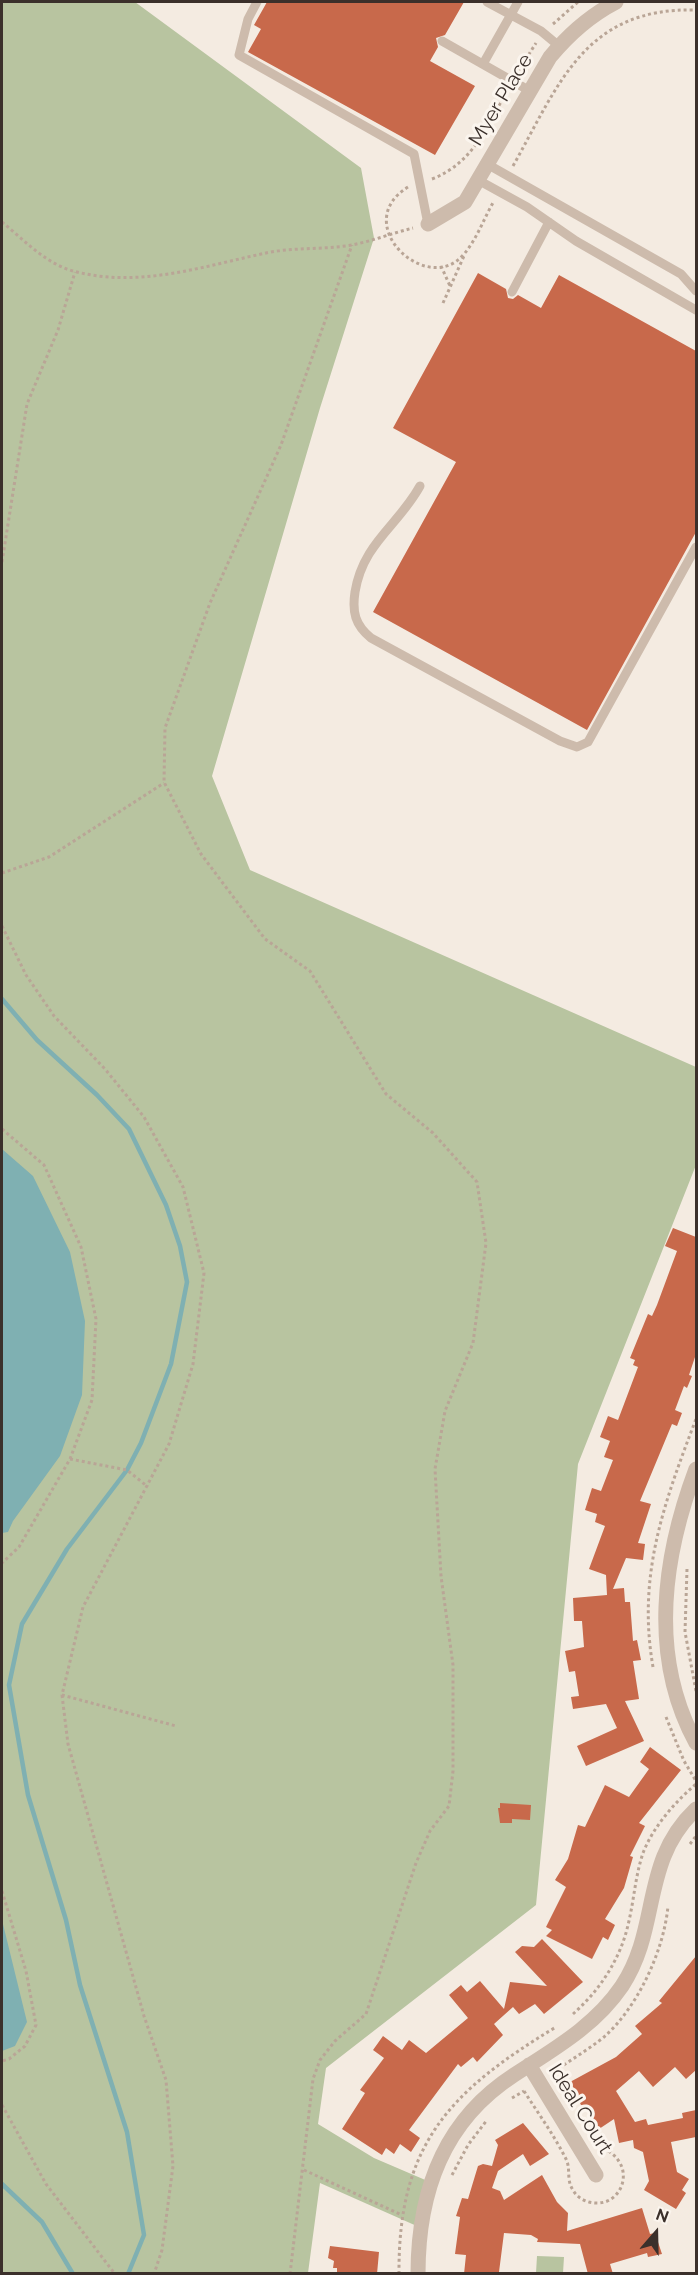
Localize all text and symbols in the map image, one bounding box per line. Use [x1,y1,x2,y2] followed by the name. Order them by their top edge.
[464,50,538,150] street label: Myer Place
[543,2060,617,2158] street label: Ideal Court
[626,2203,686,2263] north arrow
[653,2205,671,2227] text: N

